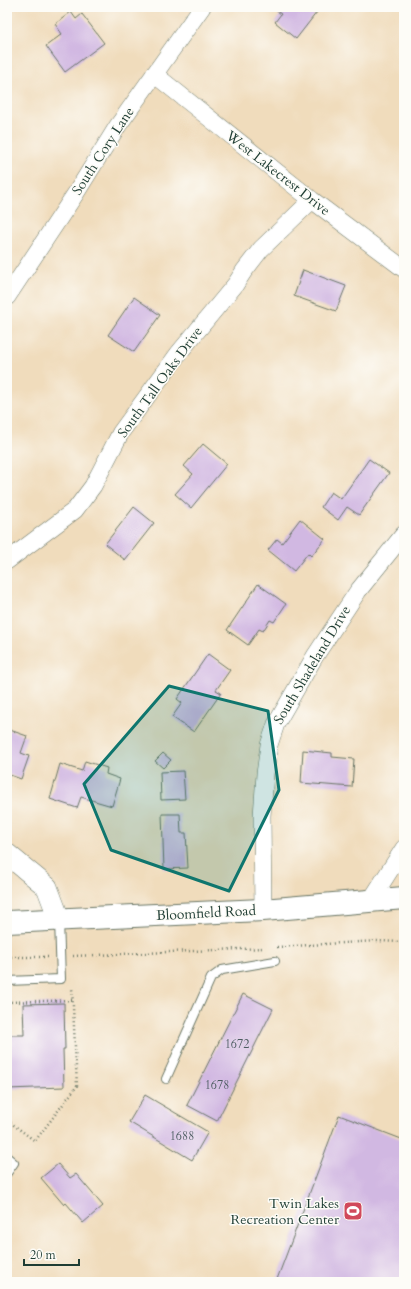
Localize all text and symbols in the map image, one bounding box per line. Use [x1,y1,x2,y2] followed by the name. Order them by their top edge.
[67,103,139,199] street label: South Cory Lane
[221,126,334,220] street label: West Lakecrest Drive
[113,323,207,441] street label: South Tall Oaks Drive
[269,602,355,728] street label: South Shadeland Drive
[156,901,257,925] street label: Bloomfield Road
[225,1036,249,1052] house number: 1672
[205,1077,229,1093] house number: 1678
[170,1128,194,1144] house number: 1688
[230,1194,340,1229] place label: Twin Lakes Recreation Center
[342,1200,364,1222] sports icon: Twin Lakes Recreation Center
[24,1241,79,1267] scale bar
[30,1247,57,1263] text: 20 m

